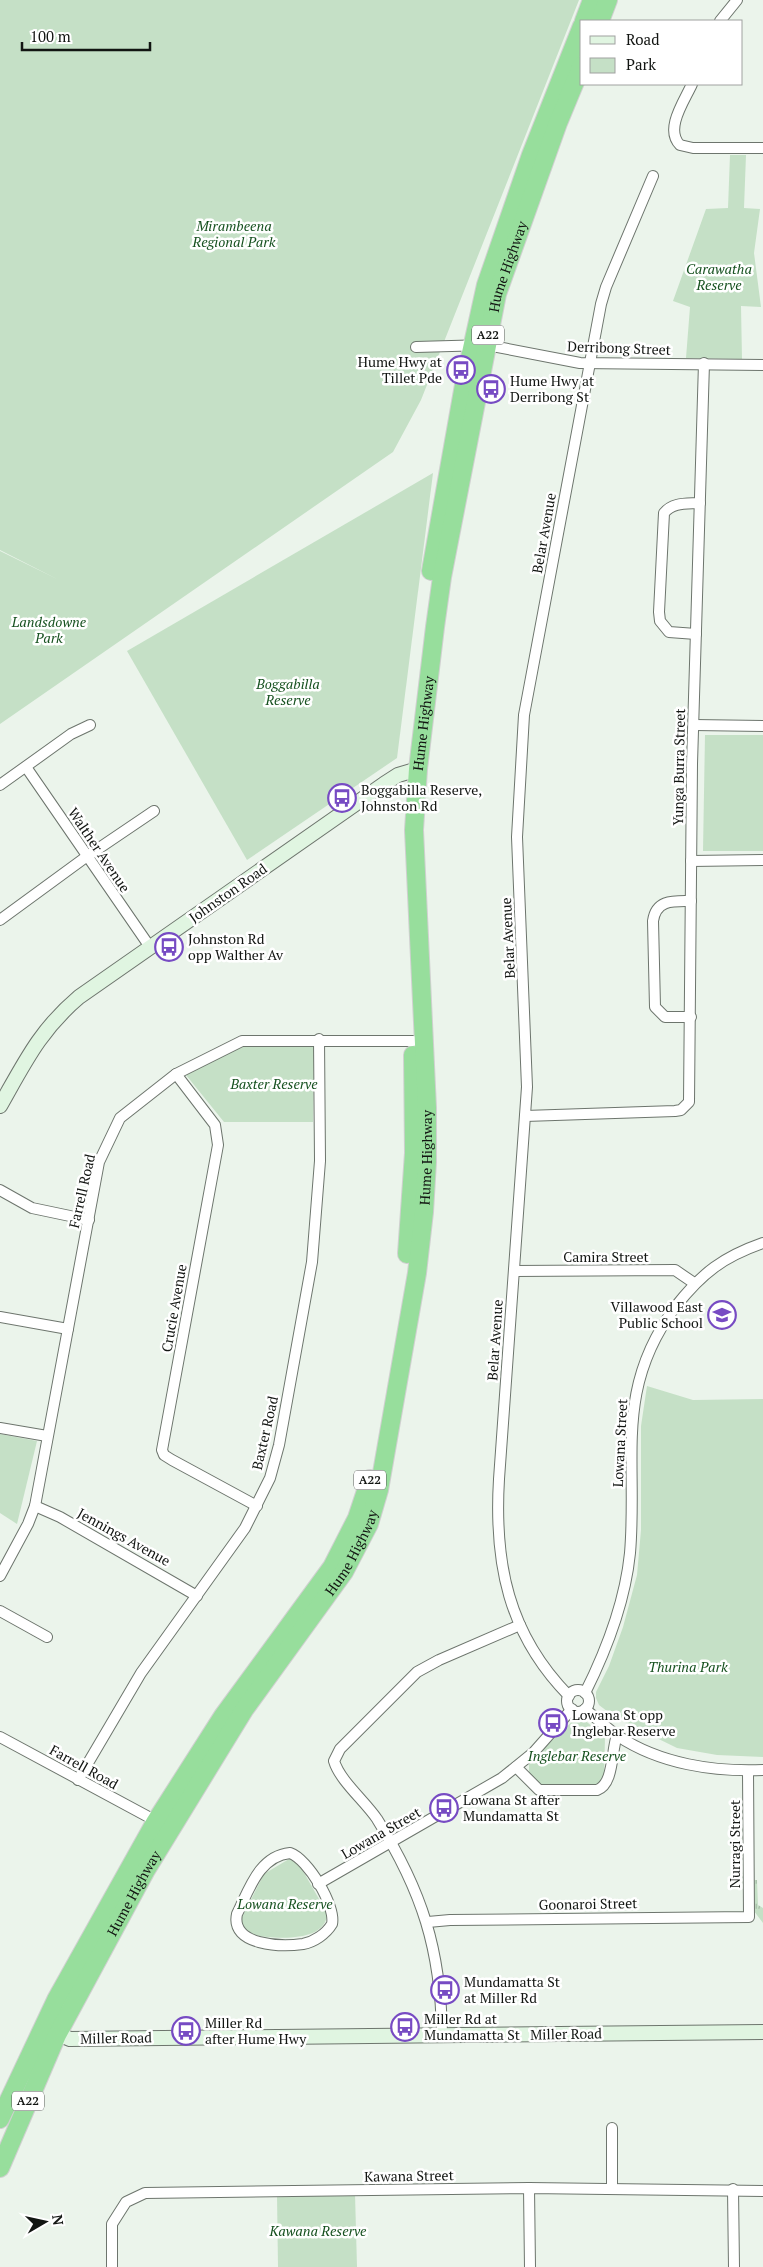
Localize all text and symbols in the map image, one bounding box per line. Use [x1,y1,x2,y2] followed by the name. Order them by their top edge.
[22,20,150,52] scale bar
[580,20,743,85] legend
[30,26,71,46] text: 100 m
[626,29,659,49] text: Road
[626,54,656,74] text: Park
[192,216,276,251] park label: Mirambeena Regional Park
[484,217,532,314] street label: Hume Highway
[686,259,752,294] park label: Carawatha Reserve
[472,326,504,344] road number: A22
[567,336,672,359] street label: Derribong Street
[358,352,443,387] place label: Hume Hwy at Tillet Pde
[446,355,476,385] bus stop icon: Hume Hwy at Tillet Pde
[510,371,595,406] place label: Hume Hwy at Derribong St
[476,374,506,404] bus stop icon: Hume Hwy at Derribong St
[527,491,560,575] street label: Belar Avenue
[11,612,87,647] park label: Landsdowne Park
[255,674,320,709] park label: Boggabilla Reserve
[408,674,438,772] street label: Hume Highway
[668,707,689,826] street label: Yunga Burra Street
[361,780,482,815] place label: Boggabilla Reserve, Johnston Rd
[327,783,357,813] bus stop icon: Boggabilla Reserve, Johnston Rd
[64,804,135,896] street label: Walther Avenue
[185,859,271,926] street label: Johnston Road
[496,897,519,979] street label: Belar Avenue
[188,929,284,964] place label: Johnston Rd opp Walther Av
[154,932,184,962] bus stop icon: Johnston Rd opp Walther Av
[229,1074,318,1093] park label: Baxter Reserve
[414,1109,436,1206] street label: Hume Highway
[64,1152,99,1230] street label: Farrell Road
[563,1247,650,1266] street label: Camira Street
[156,1262,191,1353] street label: Crucie Avenue
[611,1297,704,1332] place label: Villawood East Public School
[482,1299,507,1381] street label: Belar Avenue
[707,1300,737,1330] school or university icon: Villawood East Public School
[247,1394,282,1472] street label: Baxter Road
[608,1397,631,1488] street label: Lowana Street
[354,1470,386,1490] road number: A22
[74,1503,174,1570] street label: Jennings Avenue
[320,1507,382,1599] street label: Hume Highway
[648,1657,728,1676] park label: Thurina Park
[572,1705,676,1740] place label: Lowana St opp Inglebar Reserve
[538,1708,568,1738] bus stop icon: Lowana St opp Inglebar Reserve
[47,1740,122,1793] street label: Farrell Road
[527,1746,627,1765] park label: Inglebar Reserve
[463,1790,560,1825] place label: Lowana St after Mundamatta St
[429,1793,459,1823] bus stop icon: Lowana St after Mundamatta St
[725,1799,744,1888] street label: Nurragi Street
[338,1802,425,1863] street label: Lowana Street
[102,1846,165,1939] street label: Hume Highway
[539,1893,638,1914] street label: Goonaroi Street
[236,1894,333,1913] park label: Lowana Reserve
[464,1972,561,2007] place label: Mundamatta St at Miller Rd
[430,1975,460,2005] bus stop icon: Mundamatta St at Miller Rd
[424,2009,521,2044] place label: Miller Rd at Mundamatta St
[390,2012,420,2042] bus stop icon: Miller Rd at Mundamatta St
[205,2013,307,2048] place label: Miller Rd after Hume Hwy
[171,2016,201,2046] bus stop icon: Miller Rd after Hume Hwy
[530,2023,602,2044] street label: Miller Road
[80,2027,152,2048] street label: Miller Road
[12,2092,44,2110] road number: A22
[364,2165,455,2186] street label: Kawana Street
[20,2197,70,2247] north arrow
[48,2213,69,2227] text: N
[269,2221,367,2240] park label: Kawana Reserve

